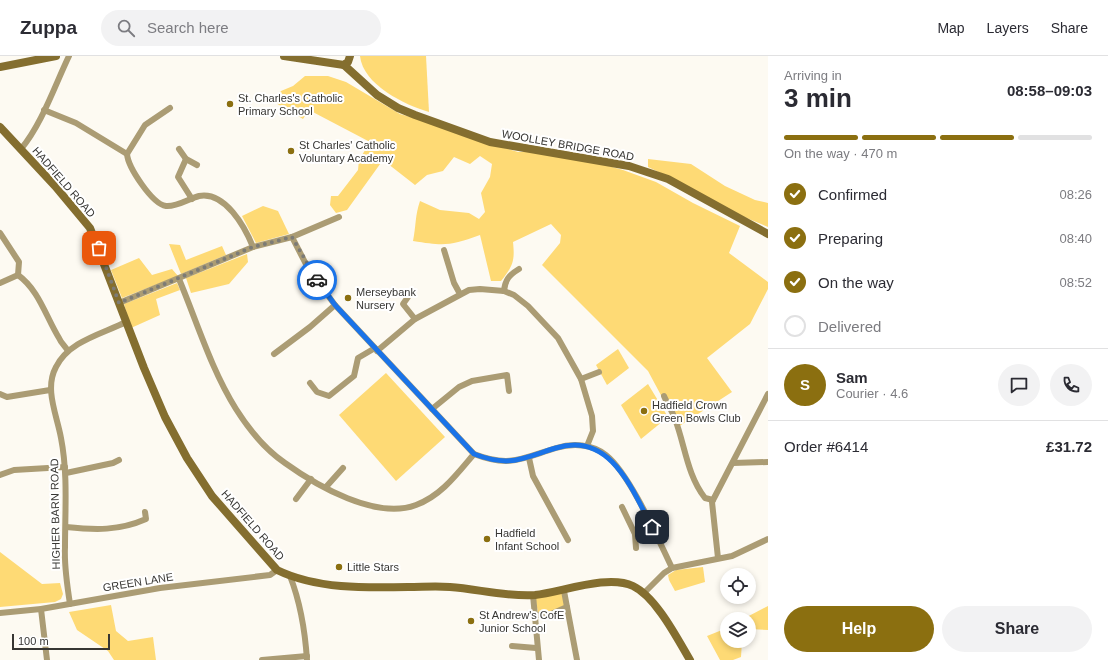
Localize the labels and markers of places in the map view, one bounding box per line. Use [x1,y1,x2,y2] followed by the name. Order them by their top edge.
[238,92,343,117] place label: St. Charles's Catholic Primary School
[225,99,235,109] marker: St. Charles's Catholic Primary School
[299,139,396,164] place label: St Charles' Catholic Voluntary Academy
[286,146,296,156] marker: St Charles' Catholic Voluntary Academy
[82,231,116,265] pin
[356,286,416,311] place label: Merseybank Nursery
[343,293,353,303] marker: Merseybank Nursery
[652,399,741,424] place label: Hadfield Crown Green Bowls Club
[639,406,649,416] marker: Hadfield Crown Green Bowls Club
[635,510,669,544] pin
[495,527,559,552] place label: Hadfield Infant School
[482,534,492,544] marker: Hadfield Infant School
[347,561,399,573] place label: Little Stars
[334,562,344,572] marker: Little Stars
[479,609,564,634] place label: St Andrew's CofE Junior School
[466,616,476,626] marker: St Andrew's CofE Junior School

